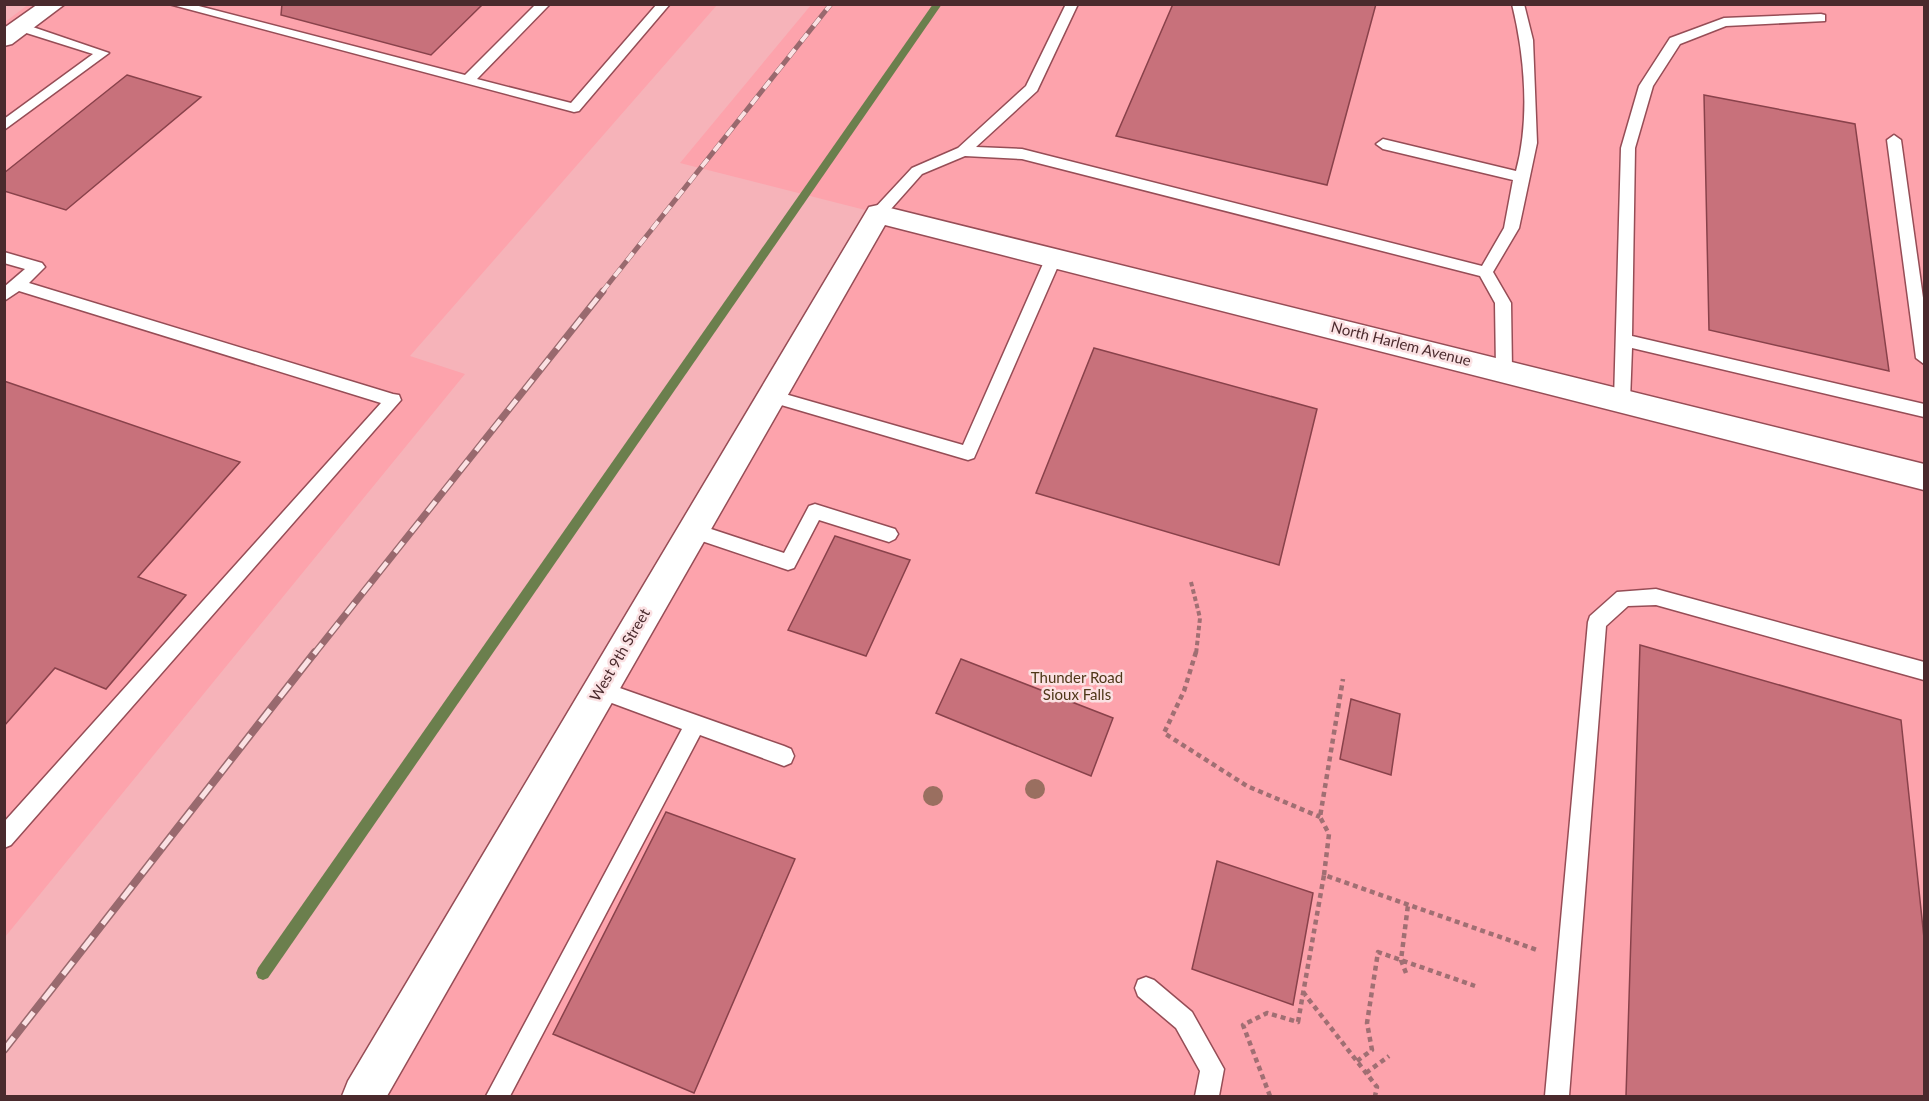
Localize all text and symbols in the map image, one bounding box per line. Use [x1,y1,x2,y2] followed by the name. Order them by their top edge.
[1329,317,1473,369] street label: North Harlem Avenue
[585,604,653,704] street label: West 9th Street
[1031,668,1123,703] park label: Thunder Road Sioux Falls

